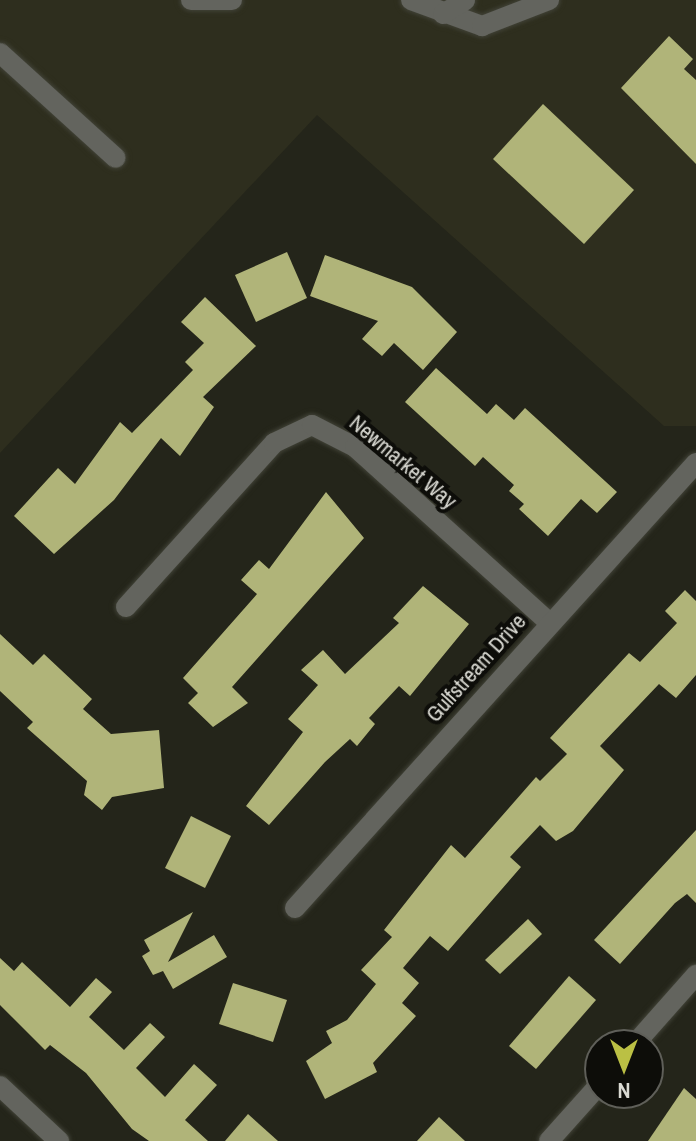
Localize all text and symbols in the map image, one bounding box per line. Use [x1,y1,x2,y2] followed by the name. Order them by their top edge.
[344,410,462,514] street label: Newmarket Way
[421,609,531,727] street label: Gulfstream Drive
[584,1029,664,1109] north arrow
[617,1076,631,1106] text: N

